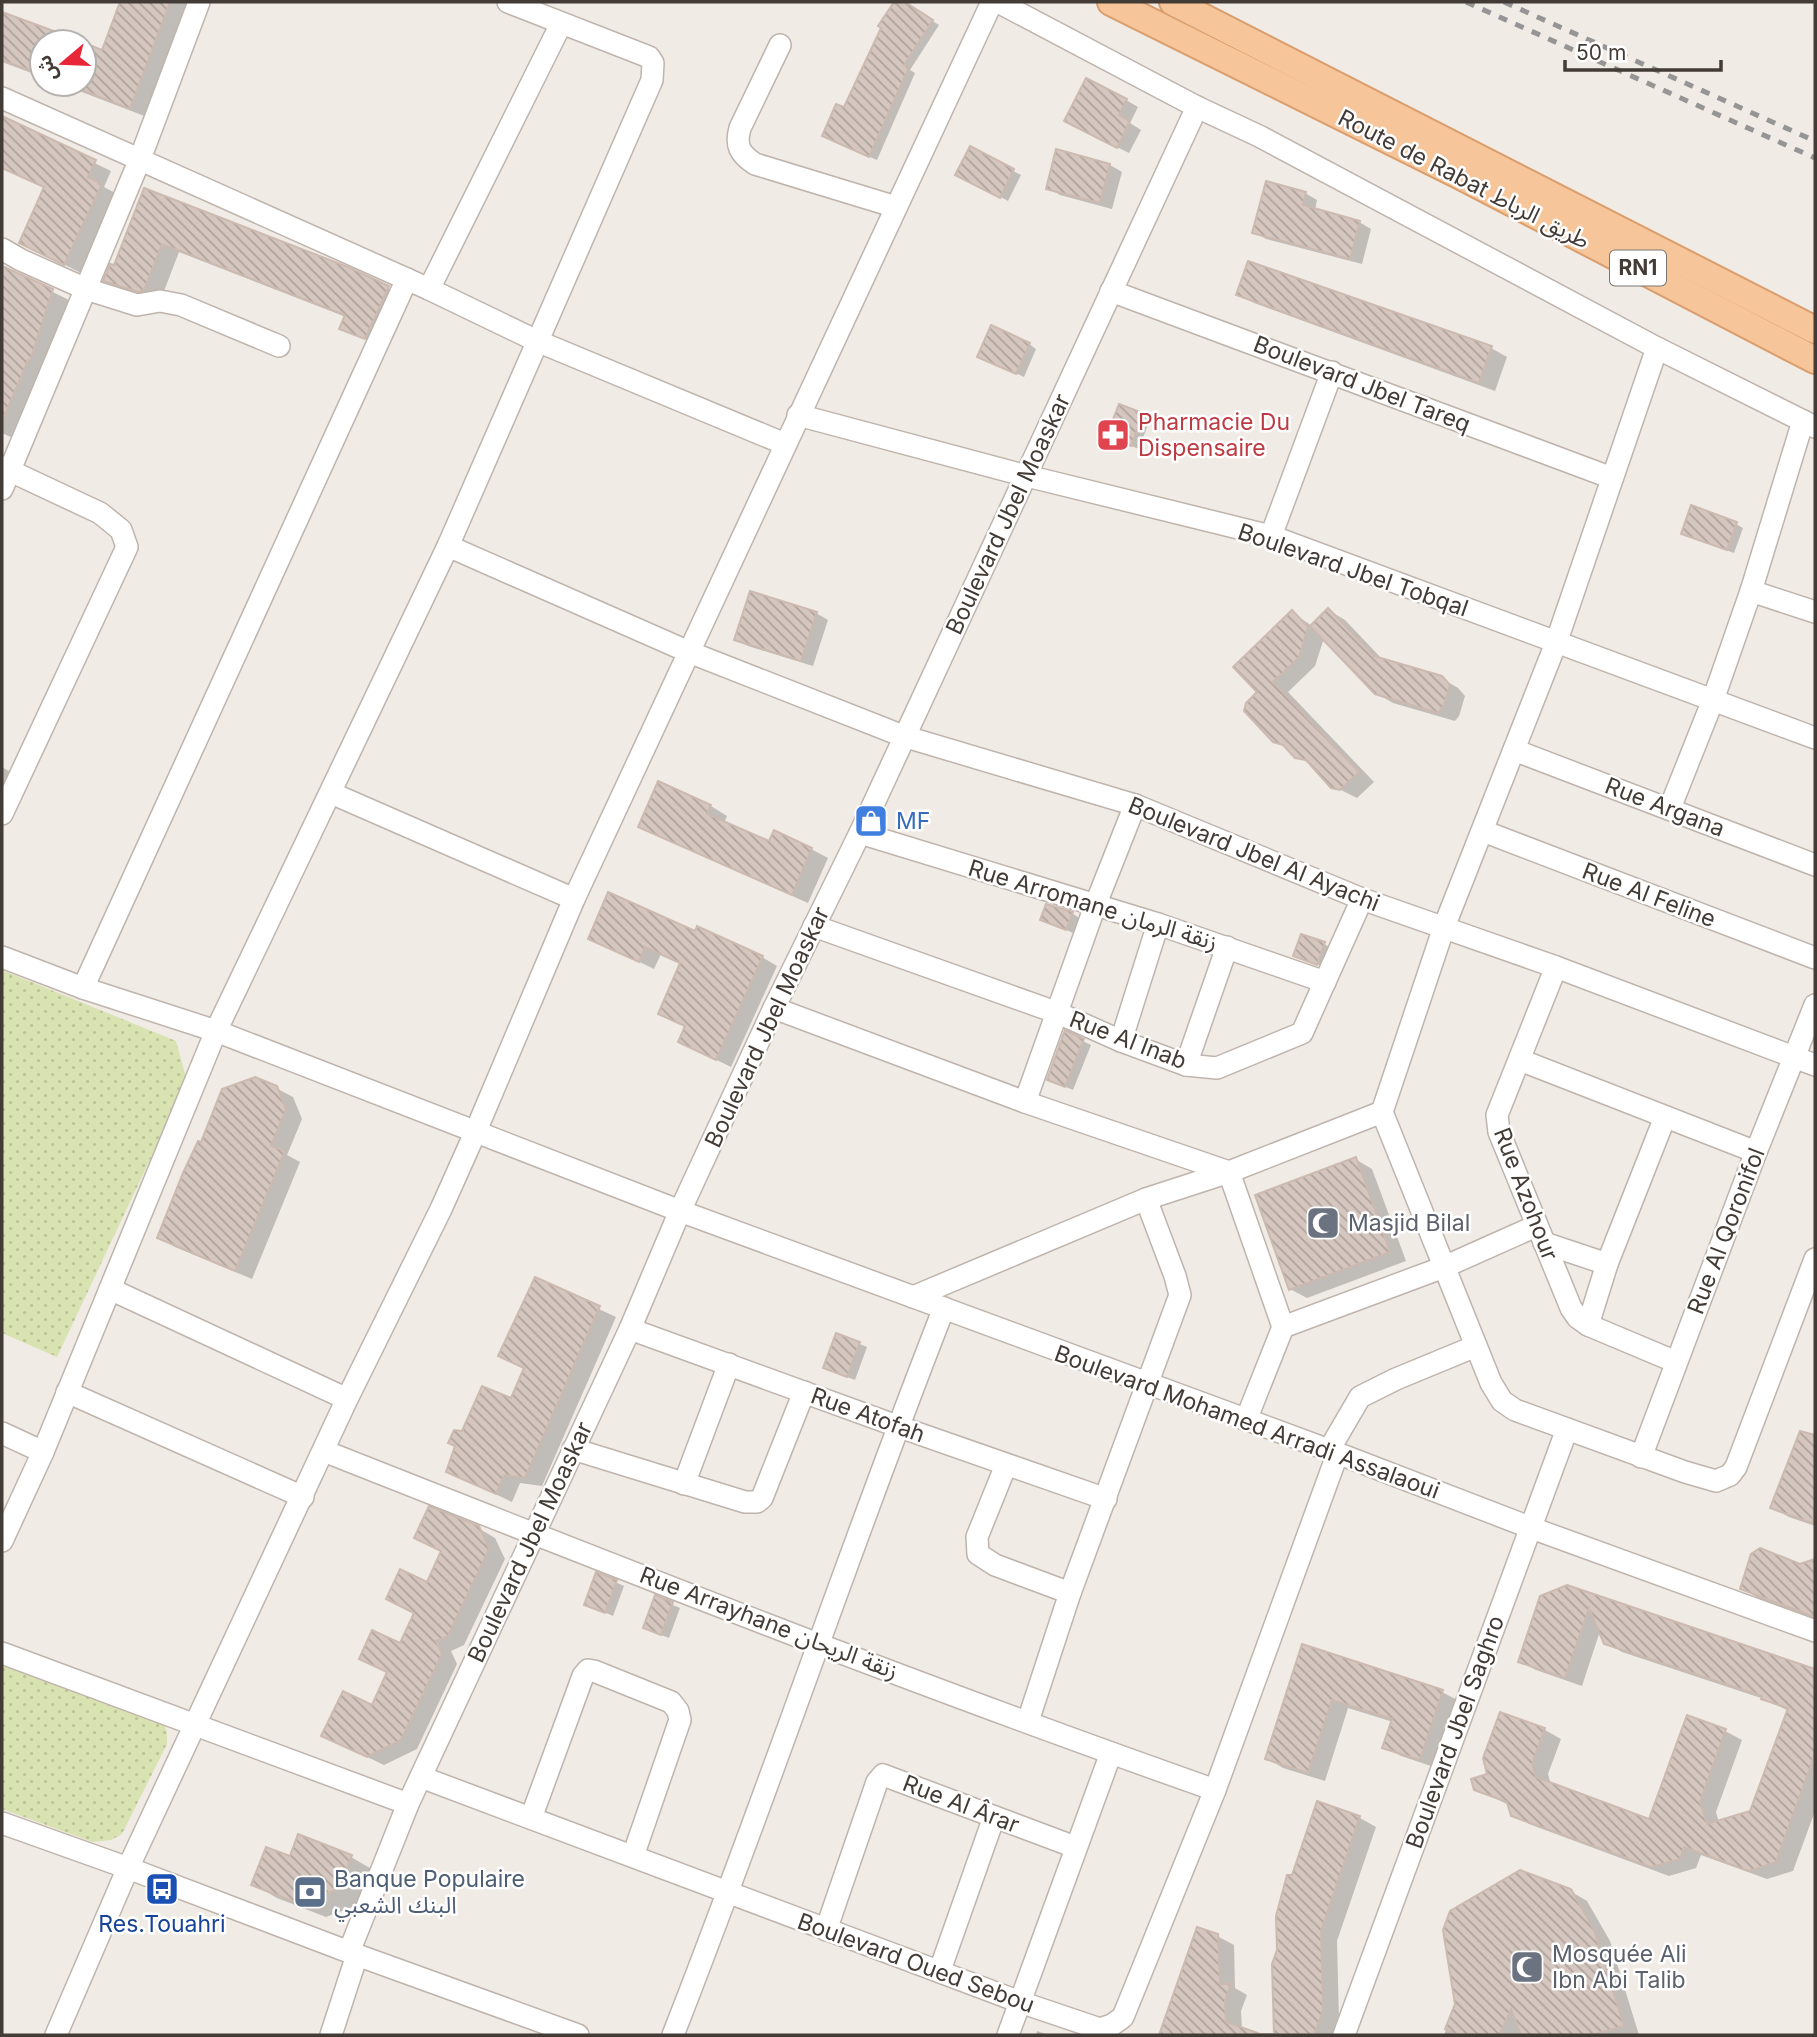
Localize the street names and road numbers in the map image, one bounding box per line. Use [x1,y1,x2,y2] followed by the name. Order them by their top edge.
[1334,103,1594,255] street label: Route de Rabat طريق الرباط
[1610,250,1666,286] road number: RN1
[1250,330,1474,438] street label: Boulevard Jbel Tareq
[940,389,1076,639] street label: Boulevard Jbel Moaskar
[1234,517,1472,623] street label: Boulevard Jbel Tobqal
[1601,771,1729,843] street label: Rue Argana
[1124,791,1384,917] street label: Boulevard Jbel Al Ayachi
[965,854,1221,956] street label: Rue Arromane زنقة الرمان
[1578,857,1720,933] street label: Rue Al Feline
[699,902,835,1152] street label: Boulevard Jbel Moaskar
[1066,1005,1190,1075] street label: Rue Al Inab
[1488,1124,1564,1265] street label: Rue Azohour
[1681,1144,1771,1318] street label: Rue Al Qoronifol
[1051,1339,1443,1505] street label: Boulevard Mohamed Arradi Assalaoui
[807,1381,929,1449] street label: Rue Atofah
[462,1417,598,1667] street label: Boulevard Jbel Moaskar
[636,1561,902,1685] street label: Rue Arrayhane زنقة الريحان
[1400,1612,1510,1852] street label: Boulevard Jbel Saghro
[899,1769,1023,1839] street label: Rue Al Ârar
[794,1907,1038,2019] street label: Boulevard Oued Sebou

